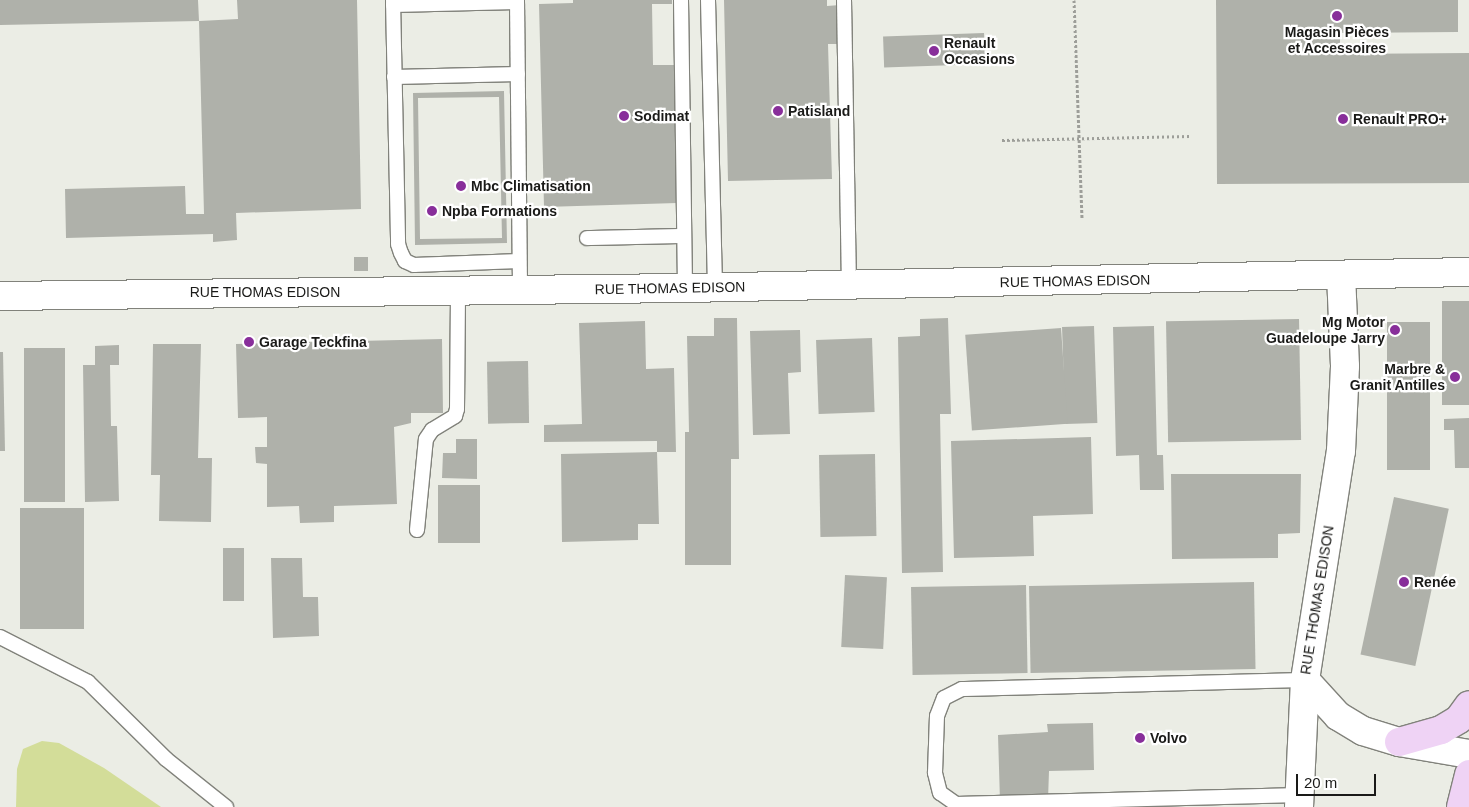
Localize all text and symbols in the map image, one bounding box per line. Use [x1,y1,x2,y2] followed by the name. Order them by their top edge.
[1331,10,1343,22] marker: Magasin Pièces et Accessoires
[1285,24,1389,56] place label: Magasin Pièces et Accessoires
[944,35,1015,68] place label: Renault Occasions
[928,45,940,57] marker: Renault Occasions
[788,103,850,119] place label: Patisland
[772,105,784,117] marker: Patisland
[634,108,689,124] place label: Sodimat
[618,110,630,122] marker: Sodimat
[1353,111,1447,127] place label: Renault PRO+
[1337,113,1349,125] marker: Renault PRO+
[471,178,591,194] place label: Mbc Climatisation
[455,180,467,192] marker: Mbc Climatisation
[442,203,557,219] place label: Npba Formations
[426,205,438,217] marker: Npba Formations
[999,271,1151,291] street label: RUE THOMAS EDISON
[594,278,746,298] street label: RUE THOMAS EDISON
[190,284,340,300] street label: RUE THOMAS EDISON
[1266,314,1385,347] place label: Mg Motor Guadeloupe Jarry
[1389,324,1401,336] marker: Mg Motor Guadeloupe Jarry
[259,334,367,350] place label: Garage Teckfina
[243,336,255,348] marker: Garage Teckfina
[1349,361,1445,394] place label: Marbre & Granit Antilles
[1449,371,1461,383] marker: Marbre & Granit Antilles
[1297,524,1337,676] street label: RUE THOMAS EDISON
[1414,574,1456,590] place label: Renée
[1398,576,1410,588] marker: Renée
[1150,730,1187,746] place label: Volvo
[1134,732,1146,744] marker: Volvo
[1299,764,1379,796] scale bar
[1304,774,1337,791] text: 20 m

